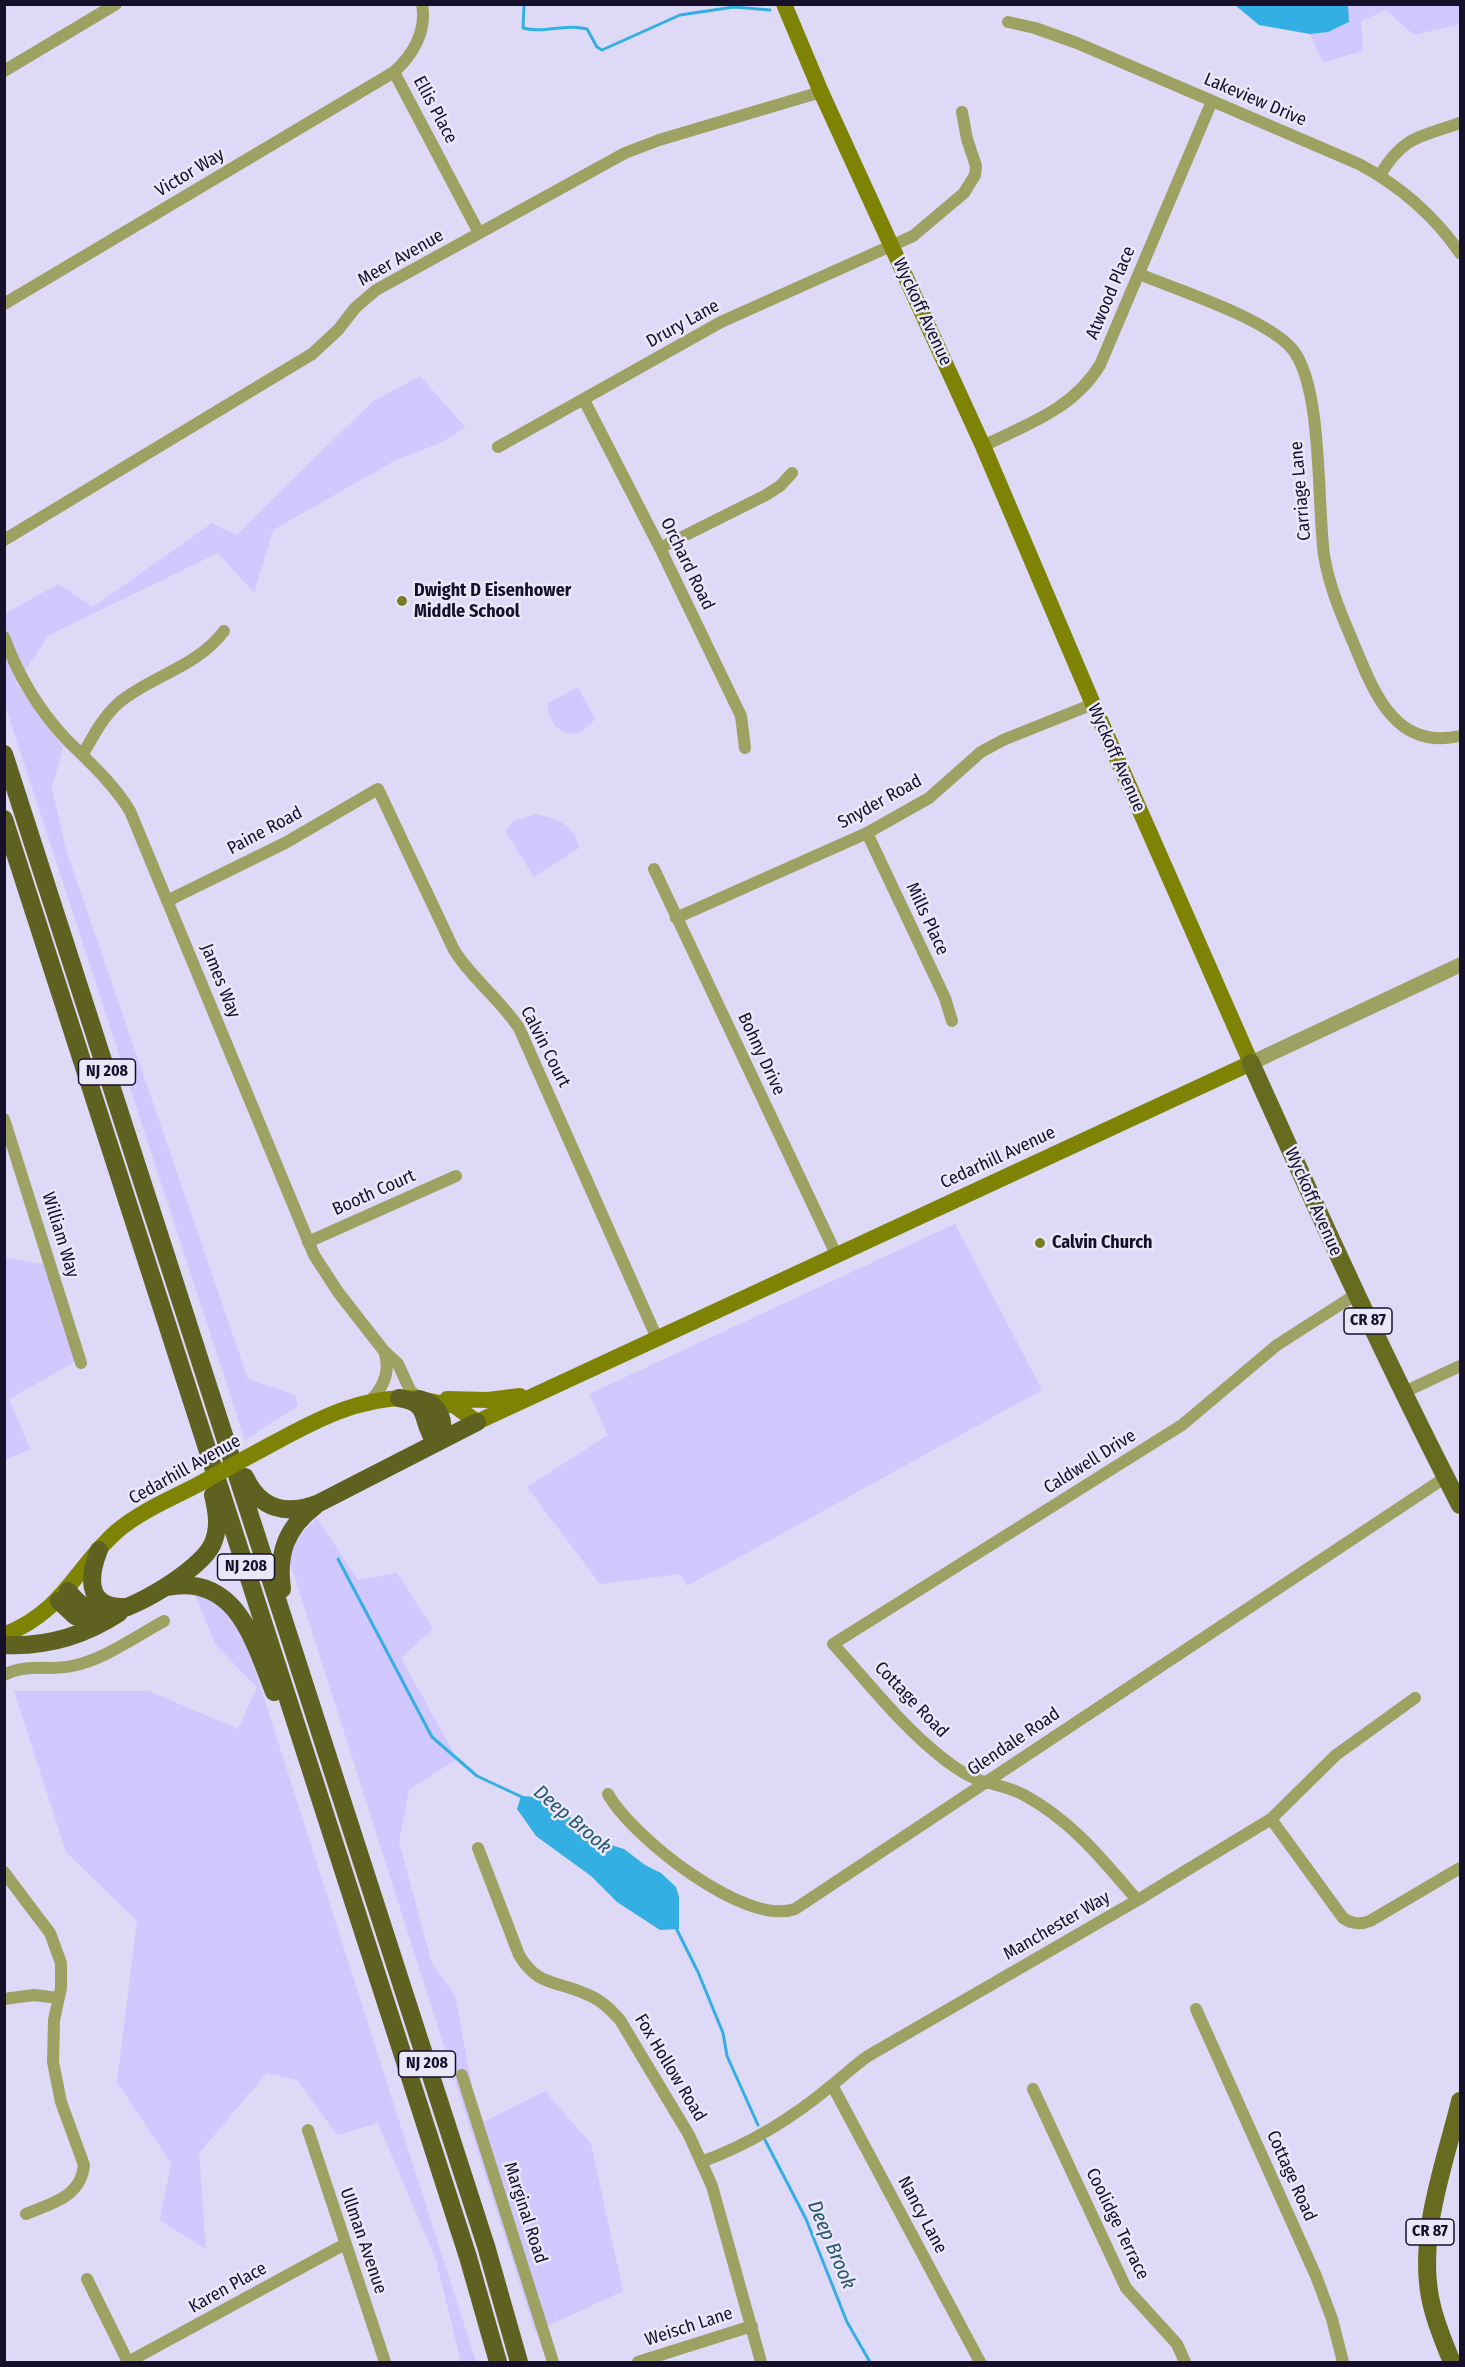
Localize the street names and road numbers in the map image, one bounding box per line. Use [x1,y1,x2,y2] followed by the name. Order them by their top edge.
[1200,69,1310,131] street label: Lakeview Drive
[408,73,462,147] street label: Ellis Place
[152,144,228,202] street label: Victor Way
[354,225,448,291] street label: Meer Avenue
[1082,243,1140,343] street label: Atwood Place
[888,255,956,369] street label: Wyckoff Avenue
[643,295,723,353] street label: Drury Lane
[1286,440,1316,542] street label: Carriage Lane
[655,514,719,614] street label: Orchard Road
[1083,701,1149,815] street label: Wyckoff Avenue
[834,770,926,834] street label: Snyder Road
[224,802,306,860] street label: Paine Road
[901,879,953,959] street label: Mills Place
[195,941,245,1021] street label: James Way
[515,1003,575,1091] street label: Calvin Court
[733,1009,789,1099] street label: Bohny Drive
[78,1059,136,1085] road number: NJ 208
[937,1122,1059,1194] street label: Cedarhill Avenue
[1280,1145,1346,1259] street label: Wyckoff Avenue
[329,1165,419,1221] street label: Booth Court
[37,1190,83,1280] street label: William Way
[1344,1308,1392,1334] road number: CR 87
[1040,1425,1140,1499] street label: Caldwell Drive
[125,1430,245,1510] street label: Cedarhill Avenue
[218,1554,274,1580] road number: NJ 208
[869,1658,953,1742] street label: Cottage Road
[964,1703,1064,1781] street label: Glendale Road
[1000,1887,1114,1965] street label: Manchester Way
[630,2010,710,2126] street label: Fox Hollow Road
[398,2051,456,2077] road number: NJ 208
[1261,2127,1321,2225] street label: Cottage Road
[498,2160,552,2266] street label: Marginal Road
[1081,2165,1153,2283] street label: Coolidge Terrace
[893,2173,951,2257] street label: Nancy Lane
[335,2185,391,2297] street label: Ullman Avenue
[1406,2219,1454,2245] road number: CR 87
[185,2258,271,2318] street label: Karen Place
[642,2303,736,2351] street label: Weisch Lane

